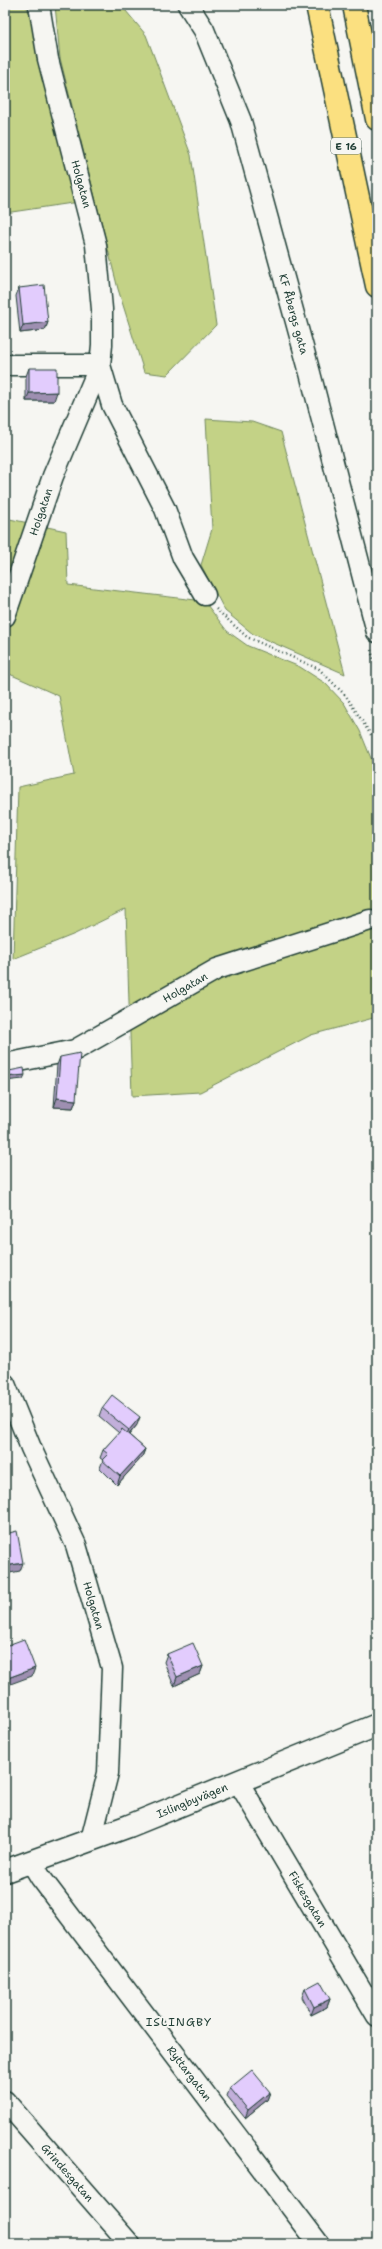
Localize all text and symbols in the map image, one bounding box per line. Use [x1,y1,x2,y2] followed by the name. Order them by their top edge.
[331,138,361,154] road number: E 16
[67,158,95,210] street label: Holgatan
[276,272,312,356] street label: KF Åbergs gata
[26,486,56,538] street label: Holgatan
[160,968,210,1006] street label: Holgatan
[80,1580,108,1631] street label: Holgatan
[154,1779,230,1821] street label: Islingbyvägen
[285,1868,330,1930] street label: Fiskesgatan
[146,2014,212,2030] district label: ISLINGBY
[164,2043,216,2104] street label: Ryttargatan
[38,2140,97,2205] street label: Grindesgatan

